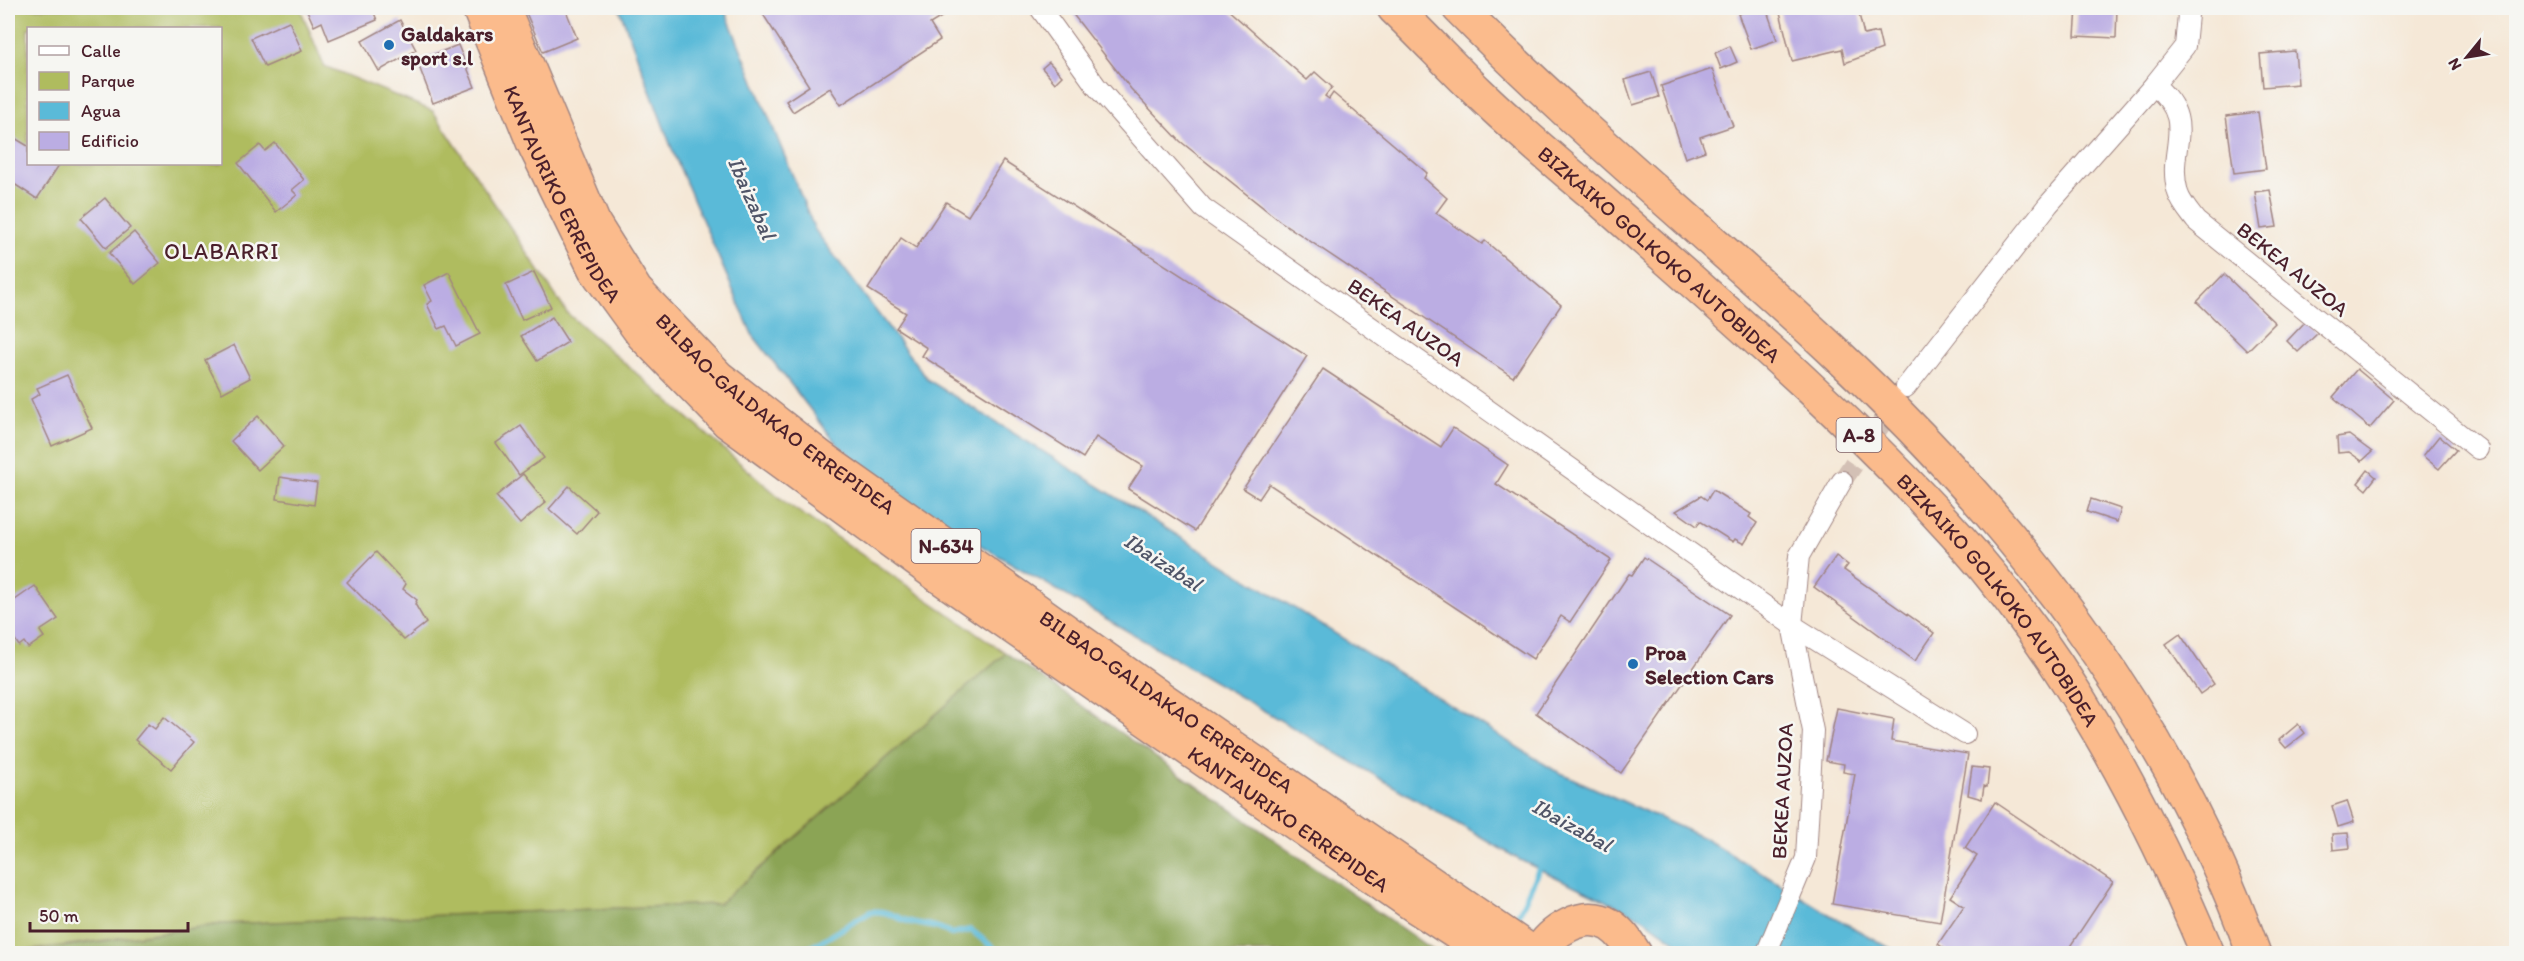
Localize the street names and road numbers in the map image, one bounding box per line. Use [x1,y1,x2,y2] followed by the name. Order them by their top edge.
[499,82,628,307] street label: KANTAURIKO ERREPIDEA
[1533,140,1787,367] street label: BIZKAIKO GOLKOKO AUTOBIDEA
[2232,216,2354,322] street label: BEKEA AUZOA
[1343,273,1469,372] street label: BEKEA AUZOA
[651,308,901,519] street label: BILBAO-GALDAKAO ERREPIDEA
[1836,418,1882,452] road number: A-8
[1892,468,2105,731] street label: BIZKAIKO GOLKOKO AUTOBIDEA
[912,529,980,563] road number: N-634
[1035,604,1299,798] street label: BILBAO-GALDAKAO ERREPIDEA
[1766,722,1798,860] street label: BEKEA AUZOA
[1183,740,1395,897] street label: KANTAURIKO ERREPIDEA

